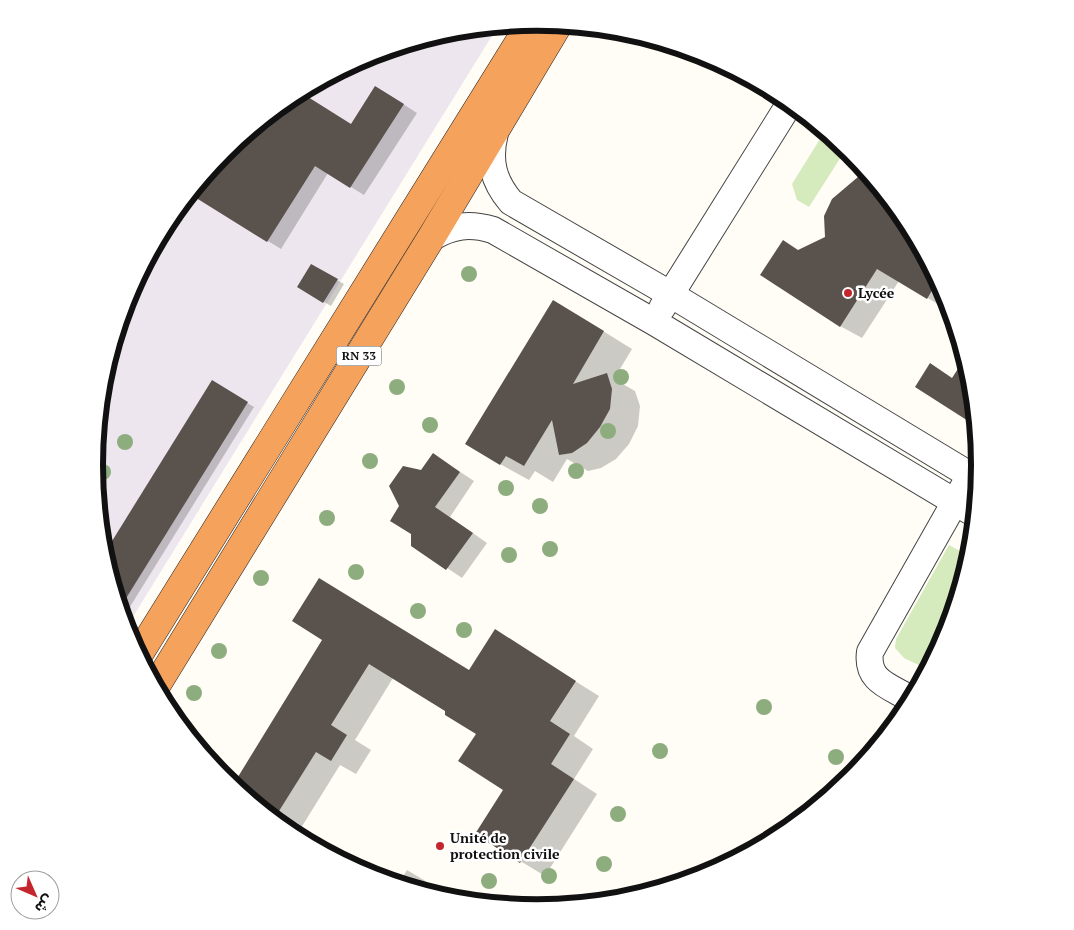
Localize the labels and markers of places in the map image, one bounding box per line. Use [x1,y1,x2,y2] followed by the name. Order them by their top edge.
[858,283,895,302] place label: Lycée
[842,287,854,299] marker: Lycée
[450,828,560,863] place label: Unité de protection civile
[434,840,446,852] marker: Unité de protection civile

